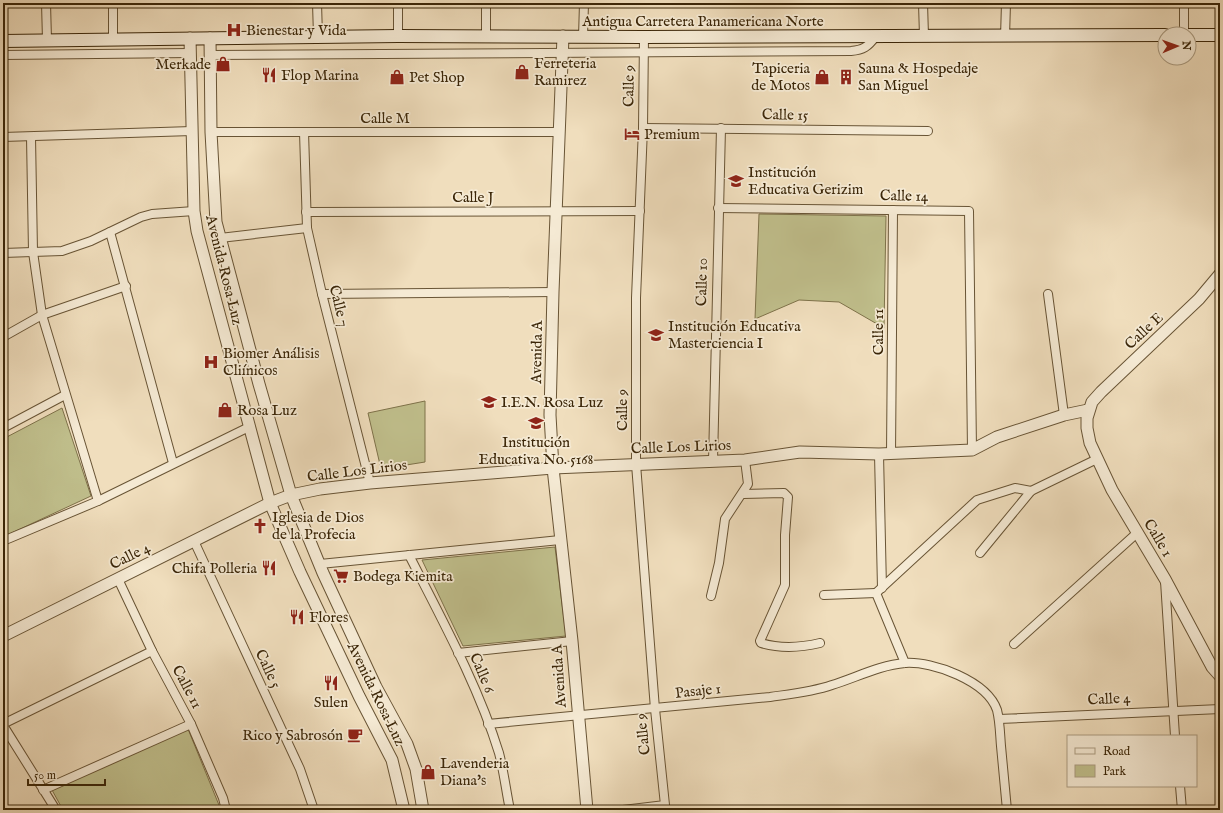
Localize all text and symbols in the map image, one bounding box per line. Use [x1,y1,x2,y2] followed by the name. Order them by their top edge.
[581,12,824,31] street label: Antigua Carretera Panamericana Norte
[225,21,243,39] hospital icon: Bienestar y Vida
[246,21,347,40] place label: Bienestar y Vida
[1157,26,1197,66] north arrow
[1179,40,1193,51] text: N
[534,54,597,90] place label: Ferreteria Ramirez
[155,55,211,74] place label: Merkade
[214,55,232,73] shop icon: Merkade
[751,59,811,95] place label: Tapiceria de Motos
[858,59,978,95] place label: Sauna & Hospedaje San Miguel
[513,63,531,81] shop icon: Ferreteria Ramirez
[619,65,639,107] street label: Calle 9
[260,66,278,84] restaurant icon: Flop Marina
[281,66,359,85] place label: Flop Marina
[388,68,406,86] shop icon: Pet Shop
[409,68,465,87] place label: Pet Shop
[813,68,831,86] shop icon: Tapiceria de Motos
[837,68,855,86] building icon: Sauna & Hospedaje San Miguel
[762,105,809,125] street label: Calle 15
[360,109,410,128] street label: Calle M
[623,125,641,143] hotel icon: Premium
[644,125,700,144] place label: Premium
[748,163,864,199] place label: Institución Educativa Gerizim
[727,172,745,190] school or university icon: Institución Educativa Gerizim
[880,186,929,206] street label: Calle 14
[452,188,494,207] street label: Calle J
[201,212,247,327] street label: Avenida Rosa Luz
[692,258,712,306] street label: Calle 10
[325,283,353,329] street label: Calle 7
[1121,308,1167,354] street label: Calle E
[869,309,888,355] street label: Calle 11
[668,317,801,353] place label: Institución Educativa Masterciencia I
[527,319,547,385] street label: Avenida A
[647,326,665,344] school or university icon: Institución Educativa Masterciencia I
[223,344,319,380] place label: Biomer Análisis Cliínicos
[202,353,220,371] hospital icon: Biomer Análisis Cliínicos
[613,389,632,431] street label: Calle 9
[480,393,498,411] school or university icon: I.E.N. Rosa Luz
[501,393,603,412] place label: I.E.N. Rosa Luz
[216,401,234,419] shop icon: Rosa Luz
[237,401,297,420] place label: Rosa Luz
[527,414,545,432] school or university icon: Institución Educativa No. 5168
[479,433,594,469] place label: Institución Educativa No. 5168
[630,436,732,458] street label: Calle Los Lirios
[306,455,408,487] street label: Calle Los Lirios
[272,508,364,544] place label: Iglesia de Dios de la Profecia
[1139,515,1177,561] street label: Calle 1
[251,517,269,535] church icon: Iglesia de Dios de la Profecia
[107,538,154,574] street label: Calle 4
[172,559,258,578] place label: Chifa Polleria
[260,559,278,577] restaurant icon: Chifa Polleria
[332,567,350,585] supermarket icon: Bodega Kiemita
[353,567,453,586] place label: Bodega Kiemita
[288,608,306,626] restaurant icon: Flores
[309,608,348,627] place label: Flores
[342,638,409,749] street label: Avenida Rosa Luz
[547,643,571,709] street label: Avenida A
[251,646,285,692] street label: Calle 5
[465,650,499,697] street label: Calle 6
[168,662,206,712] street label: Calle 11
[322,674,340,692] restaurant icon: Sulen
[674,679,722,703] street label: Pasaje 1
[1087,688,1132,710] street label: Calle 4
[314,693,348,712] place label: Sulen
[631,712,655,756] street label: Calle 9
[242,726,343,745] place label: Rico y Sabrosón
[346,726,364,744] cafe icon: Rico y Sabrosón
[1067,735,1197,787] legend
[1103,744,1131,759] text: Road
[440,754,510,790] place label: Lavenderia Diana's
[28,761,105,787] scale bar
[419,763,437,781] shop icon: Lavenderia Diana's
[1103,764,1126,779] text: Park
[34,768,56,783] text: 50 m

